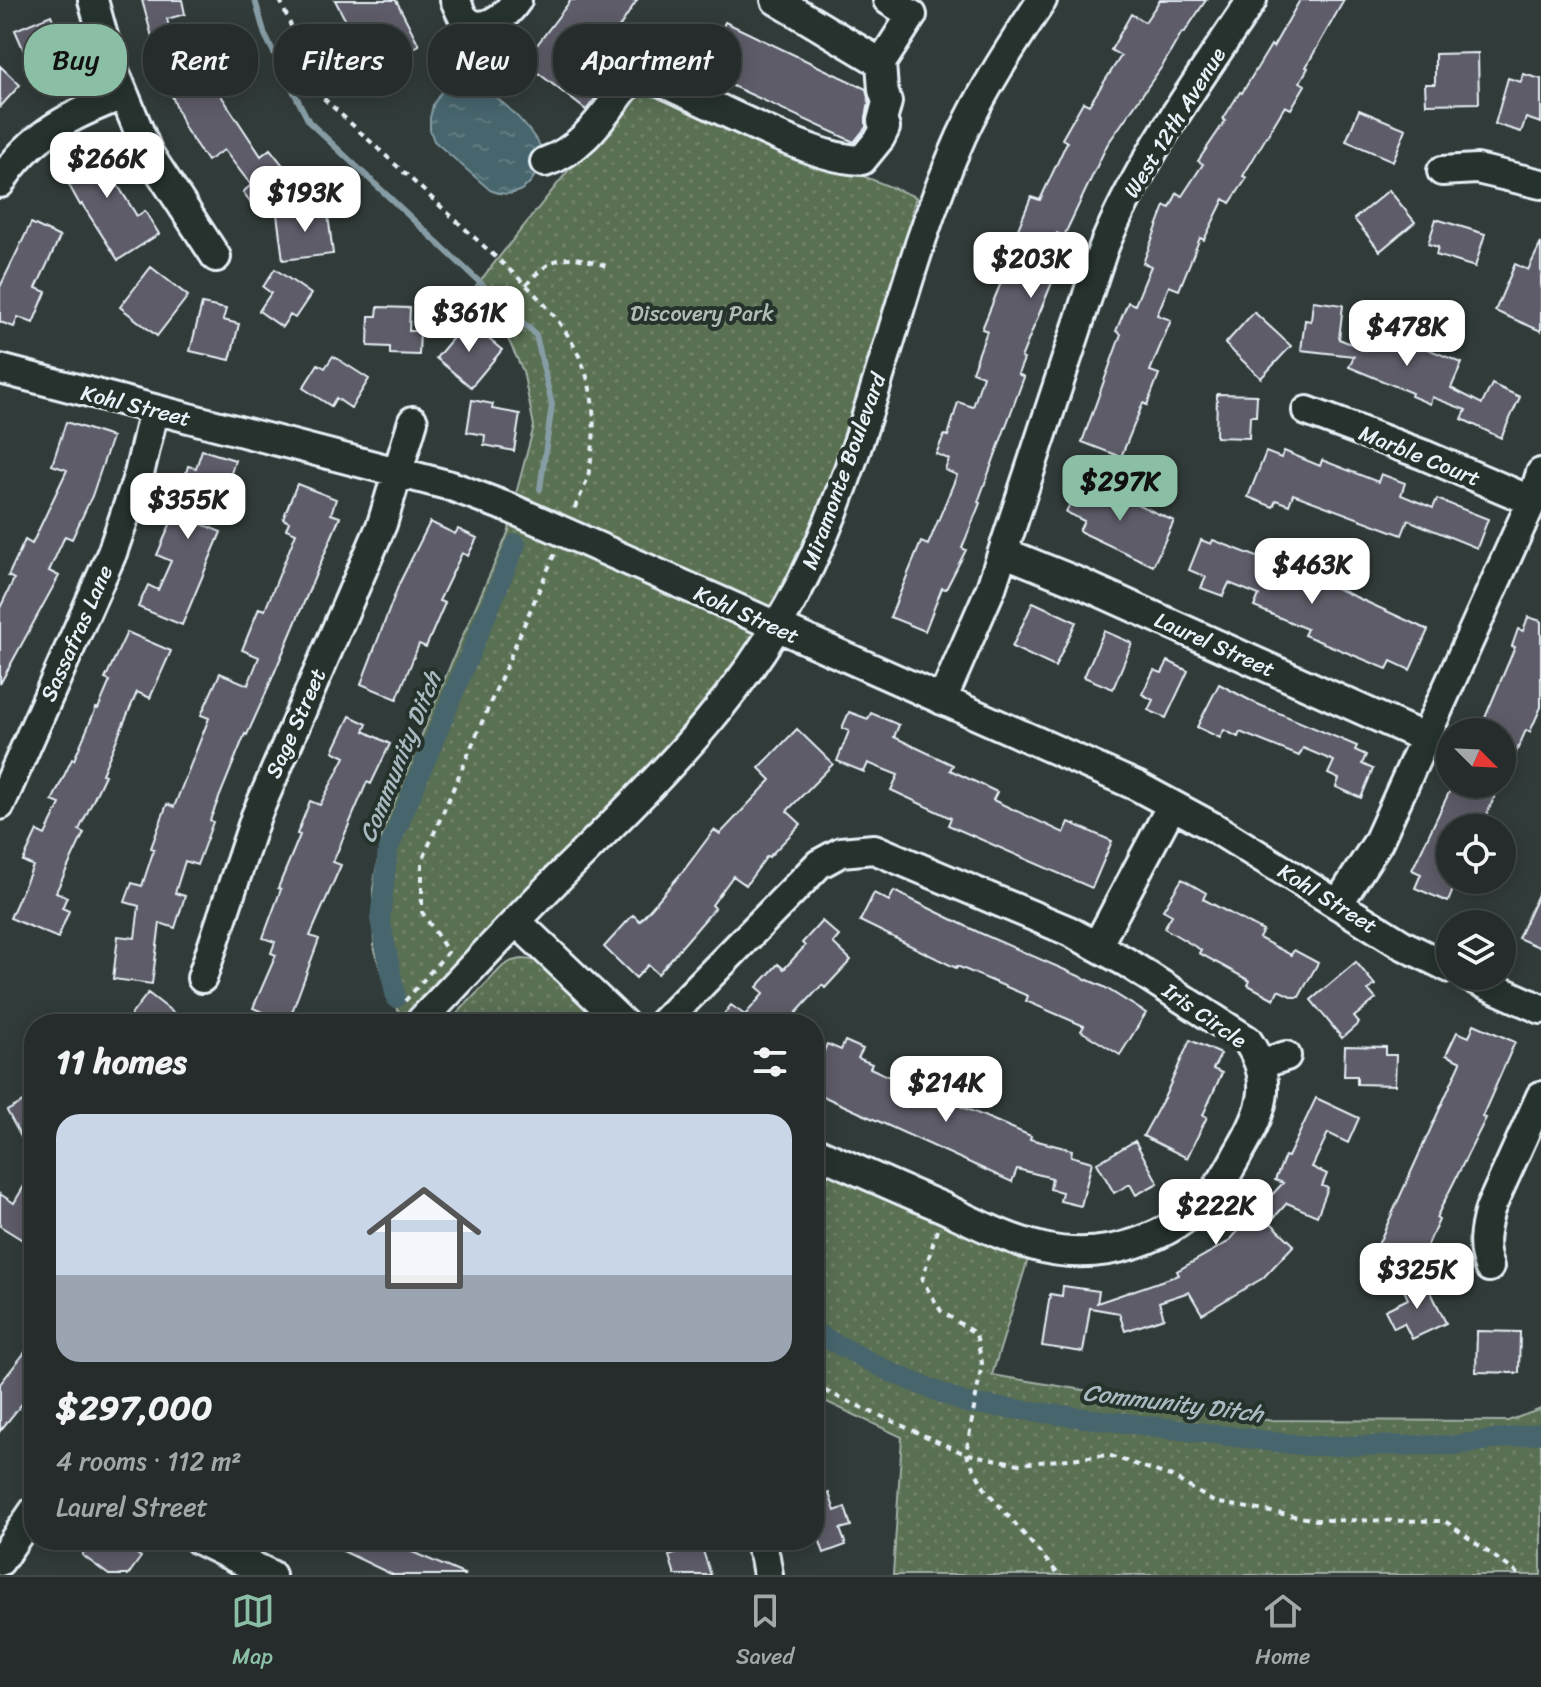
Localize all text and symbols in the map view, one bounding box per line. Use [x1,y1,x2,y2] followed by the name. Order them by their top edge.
[24,24,127,96] chip: Buy
[143,24,258,96] chip: Rent
[274,24,412,96] chip: Filters
[428,24,537,96] chip: New
[553,24,741,96] chip: Apartment
[1112,39,1237,206] street label: West 12th Avenue
[51,132,163,200] pin: $266K
[68,135,146,181] text: $266K
[249,166,361,234] pin: $193K
[268,169,342,215] text: $193K
[975,232,1087,300] pin: $203K
[991,235,1071,281] text: $203K
[413,286,525,354] pin: $361K
[432,289,506,335] text: $361K
[630,294,774,333] park label: Discovery Park
[1351,300,1463,368] pin: $478K
[1367,303,1447,349] text: $478K
[790,366,898,575] street label: Miramonte Boulevard
[77,373,195,438] street label: Kohl Street
[1353,413,1487,498] street label: Marble Court
[1064,455,1176,523] pin: $297K
[1080,458,1160,504] text: $297K
[132,473,244,541] pin: $355K
[148,476,228,522] text: $355K
[1256,538,1368,606] pin: $463K
[1273,541,1351,587] text: $463K
[29,559,124,708] street label: Sassafras Lane
[688,574,806,655] street label: Kohl Street
[1148,601,1282,689] street label: Laurel Street
[254,661,337,785] street label: Sage Street
[347,663,454,849] water label: Community Ditch
[1436,718,1516,798] north arrow
[1436,718,1516,990] map controls
[1436,814,1516,894] button: locate
[1270,852,1386,945] street label: Kohl Street
[1436,910,1516,990] button: layers
[1153,971,1256,1059] street label: Iris Circle
[56,1032,187,1092] text: 11 homes
[748,1040,792,1084] icon: filters
[890,1056,1002,1124] pin: $214K
[908,1059,984,1105] text: $214K
[352,1166,496,1310] icon: home
[1160,1179,1272,1247] pin: $222K
[1177,1182,1255,1228] text: $222K
[1361,1243,1473,1311] pin: $325K
[1378,1246,1456,1292] text: $325K
[1081,1371,1268,1435] water label: Community Ditch
[56,1378,212,1438] text: $297,000
[56,1438,241,1484] text: 4 rooms · 112 m²
[56,1484,208,1530] text: Laurel Street
[231,1589,275,1676] tab: Map
[736,1589,794,1676] tab: Saved
[1255,1589,1310,1676] tab: Home

